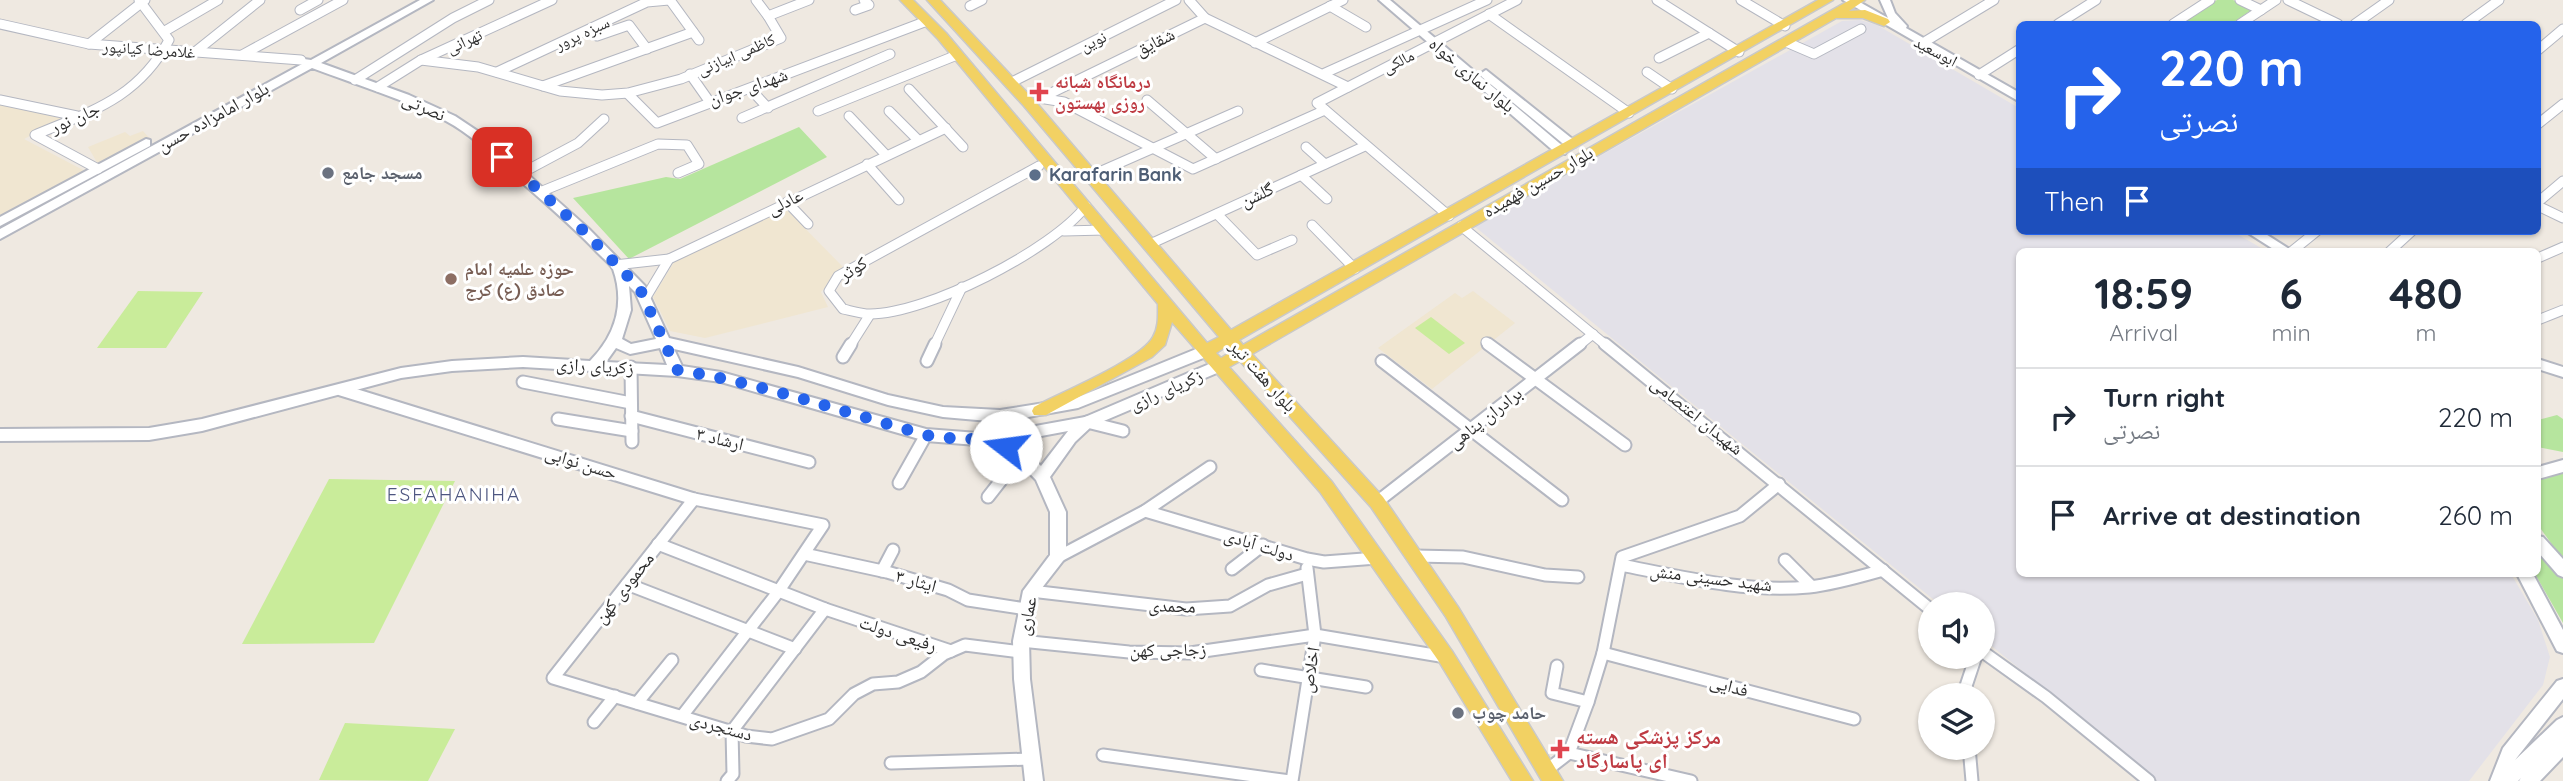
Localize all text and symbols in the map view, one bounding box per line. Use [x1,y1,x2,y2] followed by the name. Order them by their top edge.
[550,12,613,55] street label: سبزه پرور
[1131,22,1178,61] street label: شقایق
[443,24,486,59] street label: تهرانی
[1077,26,1110,57] street label: نوین
[694,28,779,80] street label: کاظمی ابیازنی
[1911,31,1961,71] street label: ابوسعید
[1425,32,1520,117] street label: بلوار نمازی خواه
[101,36,196,62] street label: غلامرضا کیانپور
[2159,37,2304,98] text: 220 m
[1379,45,1418,78] street label: مالکی
[2044,49,2135,140] icon: right
[705,62,790,111] street label: شهدای جوان
[1055,70,1151,114] place label: درمانگاه شبانه روزی بهستون
[153,76,273,157] street label: بلوار امامزاده حسن
[1029,82,1049,102] marker: درمانگاه شبانه روزی بهستون
[399,87,449,126] street label: نصرتی
[46,97,103,139] street label: جان نور
[2159,100,2239,140] text: نصرتی
[472,127,532,187] pin
[483,138,521,176] icon: arrive
[1479,141,1597,222] street label: بلوار حسین فهمیده
[342,161,423,185] place label: مسجد جامع
[1049,163,1182,186] place label: Karafarin Bank
[320,165,336,181] marker: مسجد جامع
[1027,167,1043,183] marker: Karafarin Bank
[1236,177,1278,212] street label: گلشن
[2118,182,2156,220] icon: arrive
[763,183,807,220] street label: عادلی
[2044,185,2104,218] text: Then
[833,251,872,287] street label: کوثر
[465,257,574,301] place label: حوزه علمیه امام صادق (ع) کرج
[2094,267,2193,320] text: 18:59
[2280,267,2303,320] text: 6
[2389,267,2463,320] text: 480
[443,271,459,287] marker: حوزه علمیه امام صادق (ع) کرج
[2109,318,2178,347] text: Arrival
[2272,318,2311,347] text: min
[2415,318,2436,347] text: m
[1224,334,1302,417] street label: بلوار هفت تیر
[556,352,635,379] street label: زکریای رازی
[1126,363,1206,416] street label: زکریای رازی
[1646,371,1748,460] street label: شهیدان اعتصامی
[1443,381,1527,454] street label: برادران پناهی
[2103,381,2225,414] text: Turn right
[2044,398,2082,436] icon: right
[2438,401,2513,434] text: 220 m
[969,410,1043,484] position arrow
[2103,416,2160,445] text: نصرتی
[694,422,746,455] street label: ارشاد ۳
[542,441,620,484] street label: حسن نوابی
[387,482,521,506] district label: ESFAHANIHA
[2044,496,2082,534] icon: arrive
[2103,499,2361,532] text: Arrive at destination
[2438,499,2513,532] text: 260 m
[1222,523,1297,566] street label: دولت آبادی
[589,547,659,628] street label: محمودی کهن
[1649,559,1773,596] street label: شهید حسینی منش
[893,564,939,597] street label: ایثار ۳
[1918,592,1995,760] map controls
[1918,592,1995,669] button: sound
[1148,593,1196,618] street label: محمدی
[1011,594,1042,637] street label: عماری
[856,610,940,657] street label: رفیعی دولت
[1130,637,1207,662] street label: زجاجی کهن
[1295,645,1324,695] street label: اخلاص
[1707,669,1751,702] street label: فدایی
[1918,683,1995,760] button: layers
[1472,701,1546,724] place label: حامد چوب
[1450,705,1466,721] marker: حامد چوب
[687,707,755,746] street label: دستجردی
[1576,723,1721,773] place label: مرکز پزشکی هسته ای پاسارگاد
[1550,739,1570,759] marker: مرکز پزشکی هسته ای پاسارگاد

